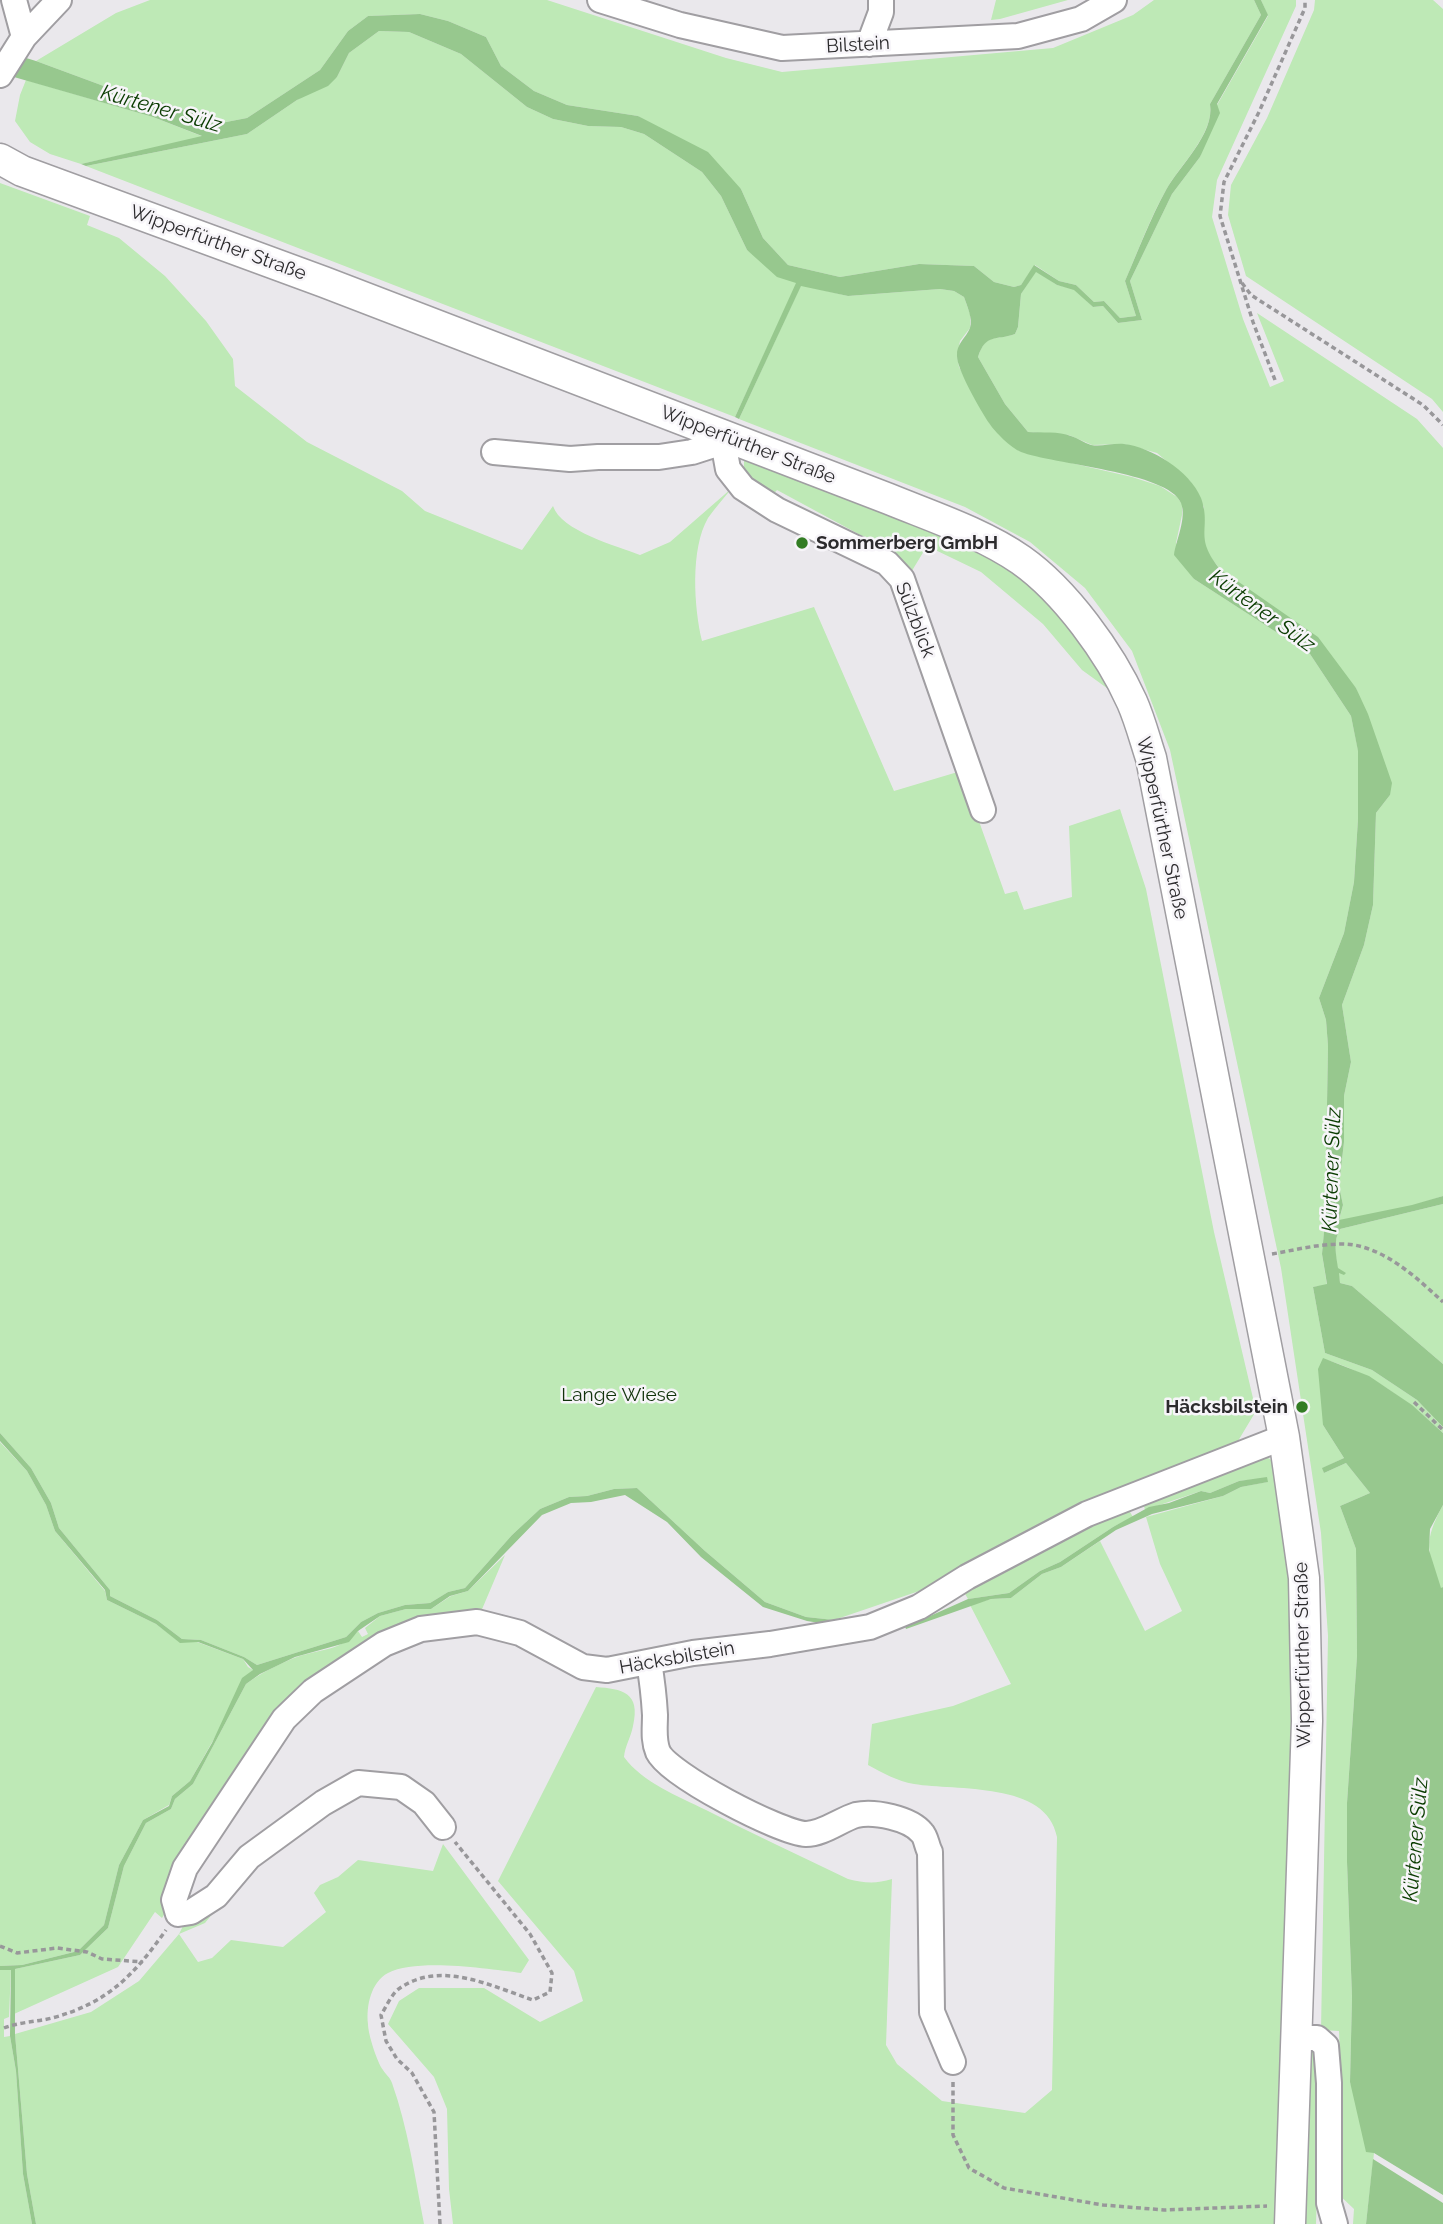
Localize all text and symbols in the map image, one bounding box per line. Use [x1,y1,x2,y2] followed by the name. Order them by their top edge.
[826,32,890,58] street label: Bilstein
[98,80,224,138] water label: Kürtener Sülz
[127,200,309,286] street label: Wipperfürther Straße
[657,401,839,489] street label: Wipperfürther Straße
[816,532,998,554] place label: Sommerberg GmbH
[794,535,810,551] marker: Sommerberg GmbH
[1204,564,1320,658] water label: Kürtener Sülz
[890,579,940,661] street label: Sülzblick
[1132,735,1192,921] street label: Wipperfürther Straße
[1317,1107,1347,1233] water label: Kürtener Sülz
[561,1384,677,1406] park label: Lange Wiese
[1165,1396,1288,1418] place label: Häcksbilstein
[1294,1399,1310,1415] marker: Häcksbilstein
[1290,1562,1316,1748] street label: Wipperfürther Straße
[618,1637,736,1679] street label: Häcksbilstein
[1398,1777,1434,1903] water label: Kürtener Sülz

